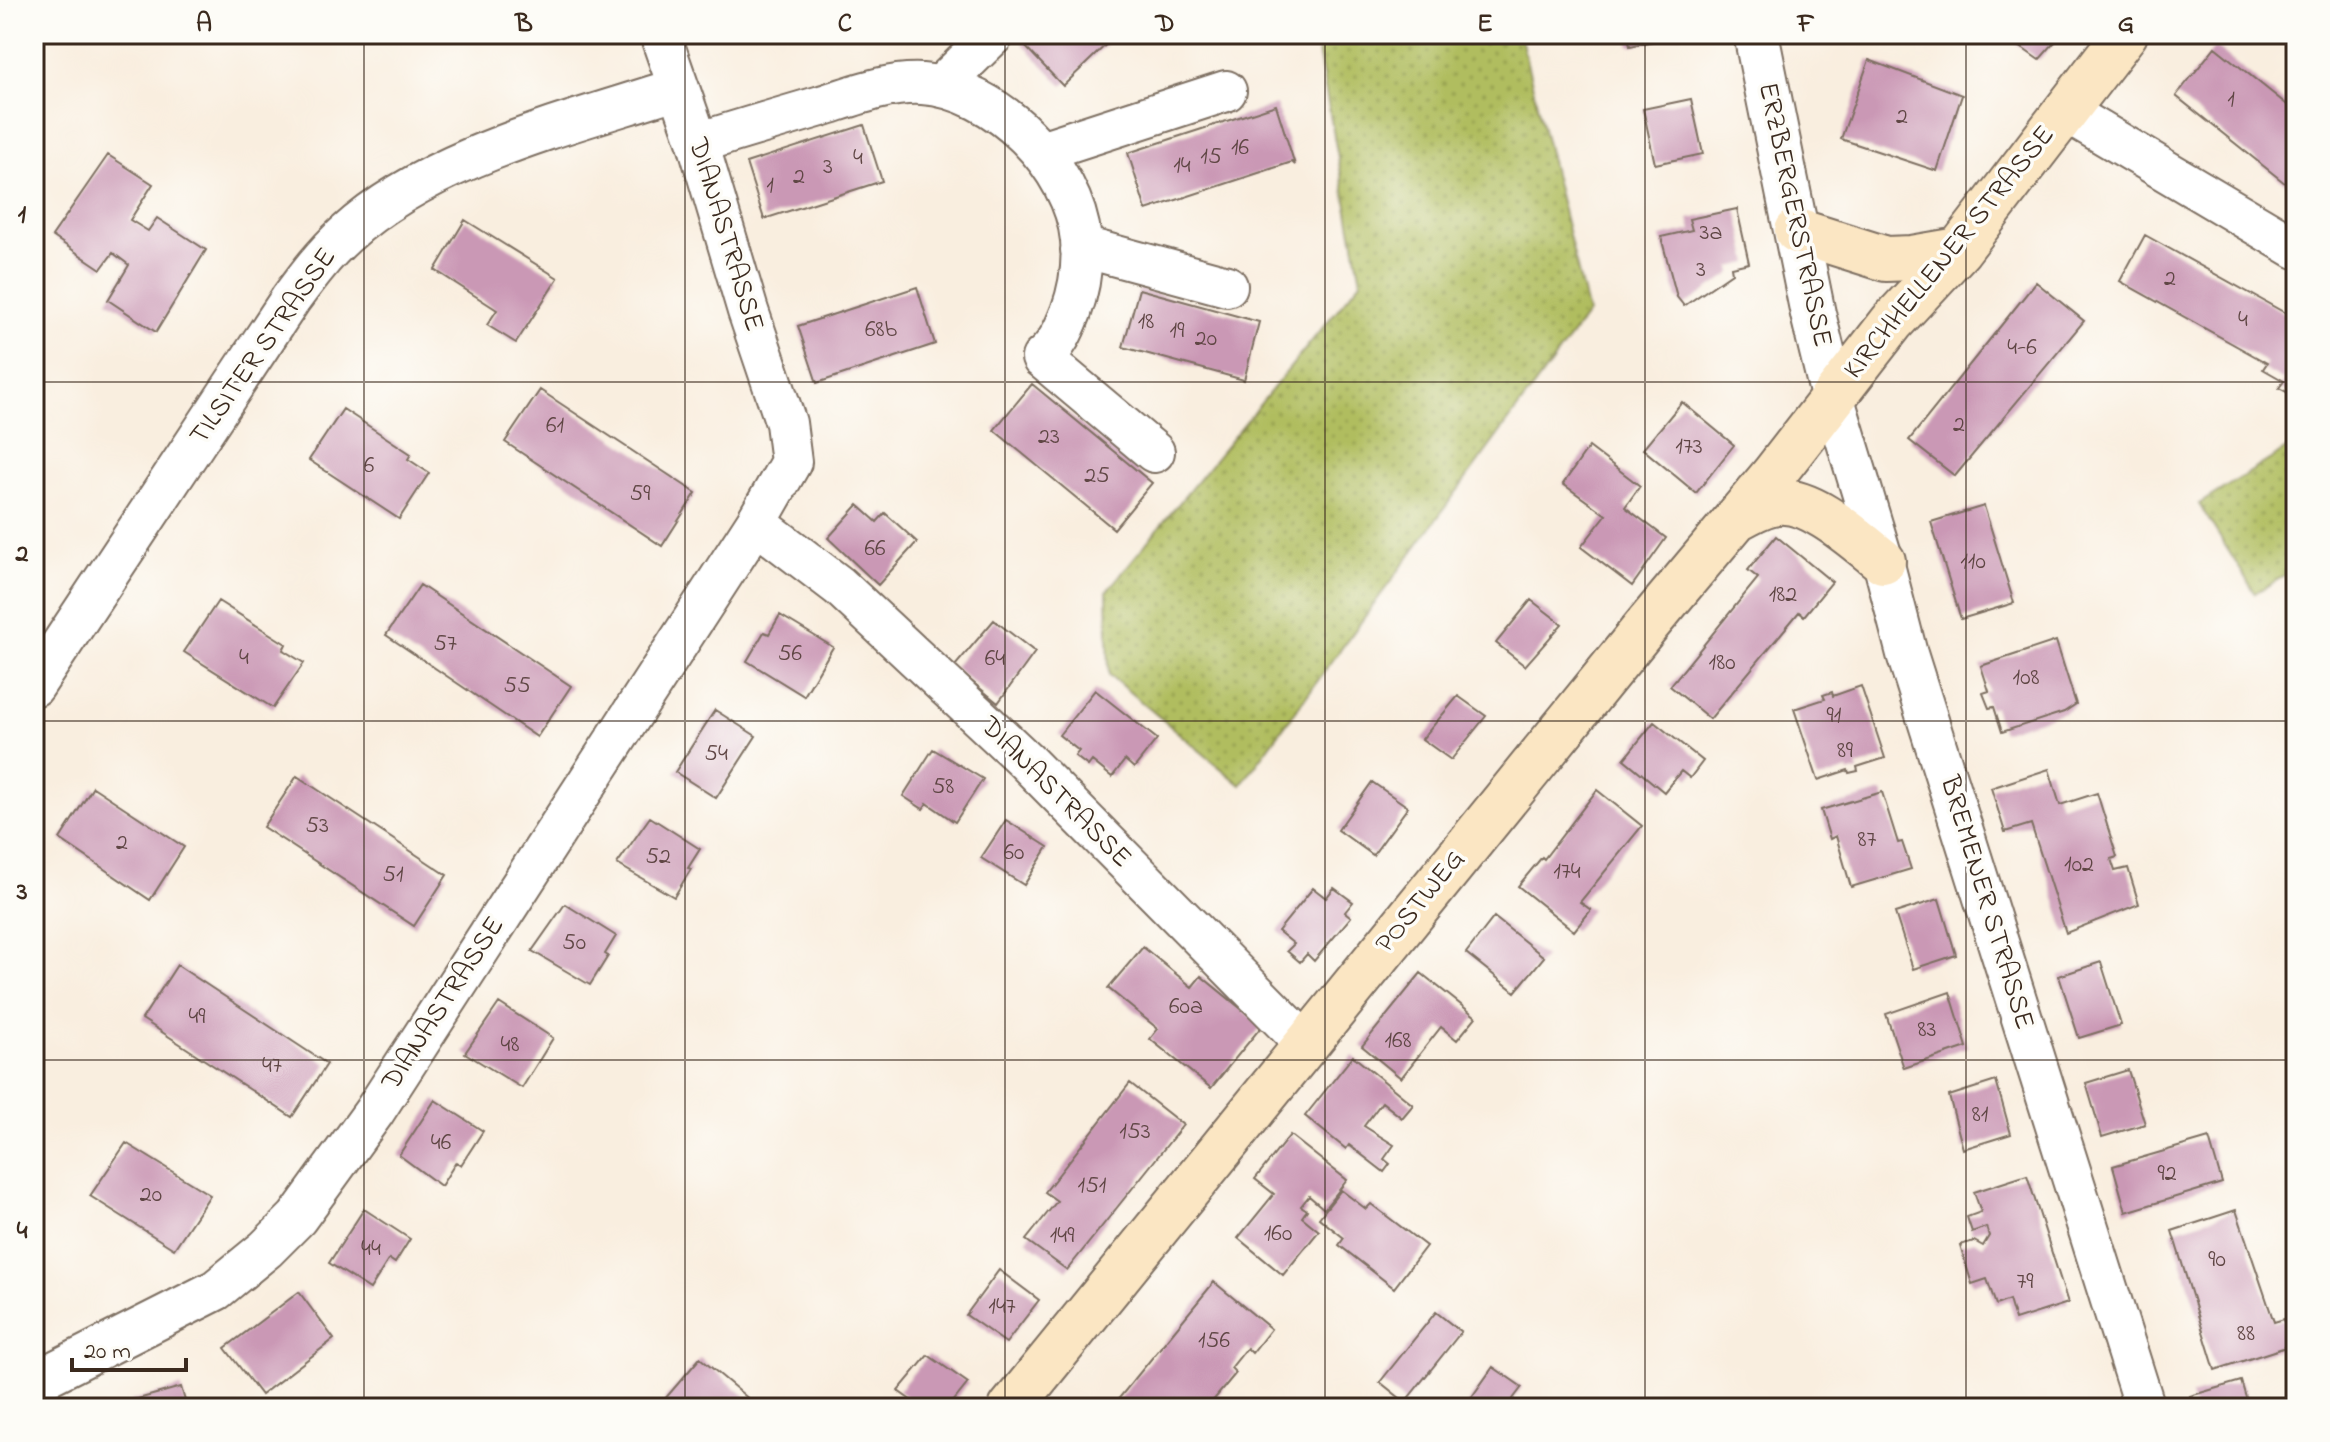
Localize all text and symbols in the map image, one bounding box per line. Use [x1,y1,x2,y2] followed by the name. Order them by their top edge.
[196,6,212,44] text: A
[514,6,533,44] text: B
[838,6,852,44] text: C
[1154,6,1175,44] text: D
[1477,6,1493,44] text: E
[1796,6,1815,44] text: F
[2118,6,2134,44] text: G
[1746,79,1842,351] street label: ERZBERGERSTRASSE
[2227,83,2235,118] house number: 1
[1896,100,1908,135] house number: 2
[1834,117,2066,389] street label: KIRCHHELLENER STRASSE
[1231,131,1250,166] house number: 16
[676,132,774,337] street label: DIANASTRASSE
[1200,140,1222,175] house number: 15
[853,141,863,176] house number: 4
[1173,149,1191,184] house number: 14
[823,150,833,185] house number: 3
[793,160,805,195] house number: 2
[766,169,774,204] house number: 1
[18,197,27,235] text: 1
[1700,216,1722,251] house number: 3a
[180,240,348,454] street label: TILSITER STRASSE
[1696,253,1706,288] house number: 3
[2164,262,2176,297] house number: 2
[2238,303,2248,338] house number: 4
[1138,305,1154,340] house number: 18
[865,313,897,348] house number: 68b
[1170,314,1185,349] house number: 19
[1195,322,1217,357] house number: 20
[2007,331,2037,366] house number: 4-6
[1953,408,1965,443] house number: 2
[546,409,564,444] house number: 61
[1038,420,1060,455] house number: 23
[1675,430,1703,465] house number: 173
[364,449,375,484] house number: 6
[1084,459,1110,494] house number: 25
[630,477,651,512] house number: 59
[864,532,886,567] house number: 66
[15,536,29,574] text: 2
[1960,545,1986,580] house number: 110
[1769,578,1797,613] house number: 182
[433,627,457,662] house number: 57
[778,637,803,672] house number: 56
[239,641,249,676] house number: 4
[985,642,1005,677] house number: 64
[1709,646,1736,681] house number: 180
[2013,661,2040,696] house number: 108
[503,669,531,704] house number: 55
[1827,699,1842,734] house number: 91
[969,707,1140,878] street label: DIANASTRASSE
[1837,734,1854,769] house number: 89
[704,737,728,772] house number: 54
[932,770,954,805] house number: 58
[1928,770,2044,1035] street label: BREMENER STRASSE
[305,809,329,844] house number: 53
[1858,823,1877,858] house number: 87
[116,826,128,861] house number: 2
[1004,836,1024,871] house number: 60
[645,840,671,875] house number: 52
[1366,841,1476,963] street label: POSTWEG
[2064,848,2094,883] house number: 102
[1553,855,1581,890] house number: 174
[382,858,404,893] house number: 51
[16,874,28,912] text: 3
[372,909,516,1100] street label: DIANASTRASSE
[562,926,586,961] house number: 50
[1169,990,1203,1025] house number: 60a
[188,1000,206,1035] house number: 49
[1918,1013,1936,1048] house number: 83
[1384,1024,1412,1059] house number: 168
[501,1028,519,1063] house number: 48
[262,1049,282,1084] house number: 47
[1972,1098,1989,1133] house number: 81
[1119,1115,1151,1150] house number: 153
[431,1126,452,1161] house number: 46
[2157,1157,2177,1192] house number: 92
[1078,1169,1107,1204] house number: 151
[140,1178,162,1213] house number: 20
[17,1213,28,1251] text: 4
[1264,1217,1292,1252] house number: 160
[1050,1219,1075,1254] house number: 149
[361,1232,381,1267] house number: 44
[2208,1243,2226,1278] house number: 90
[2016,1265,2034,1300] house number: 79
[988,1290,1016,1325] house number: 147
[2237,1317,2255,1352] house number: 88
[72,1322,186,1372] scale bar
[1198,1324,1230,1359] house number: 156
[84,1335,131,1370] text: 20 m

